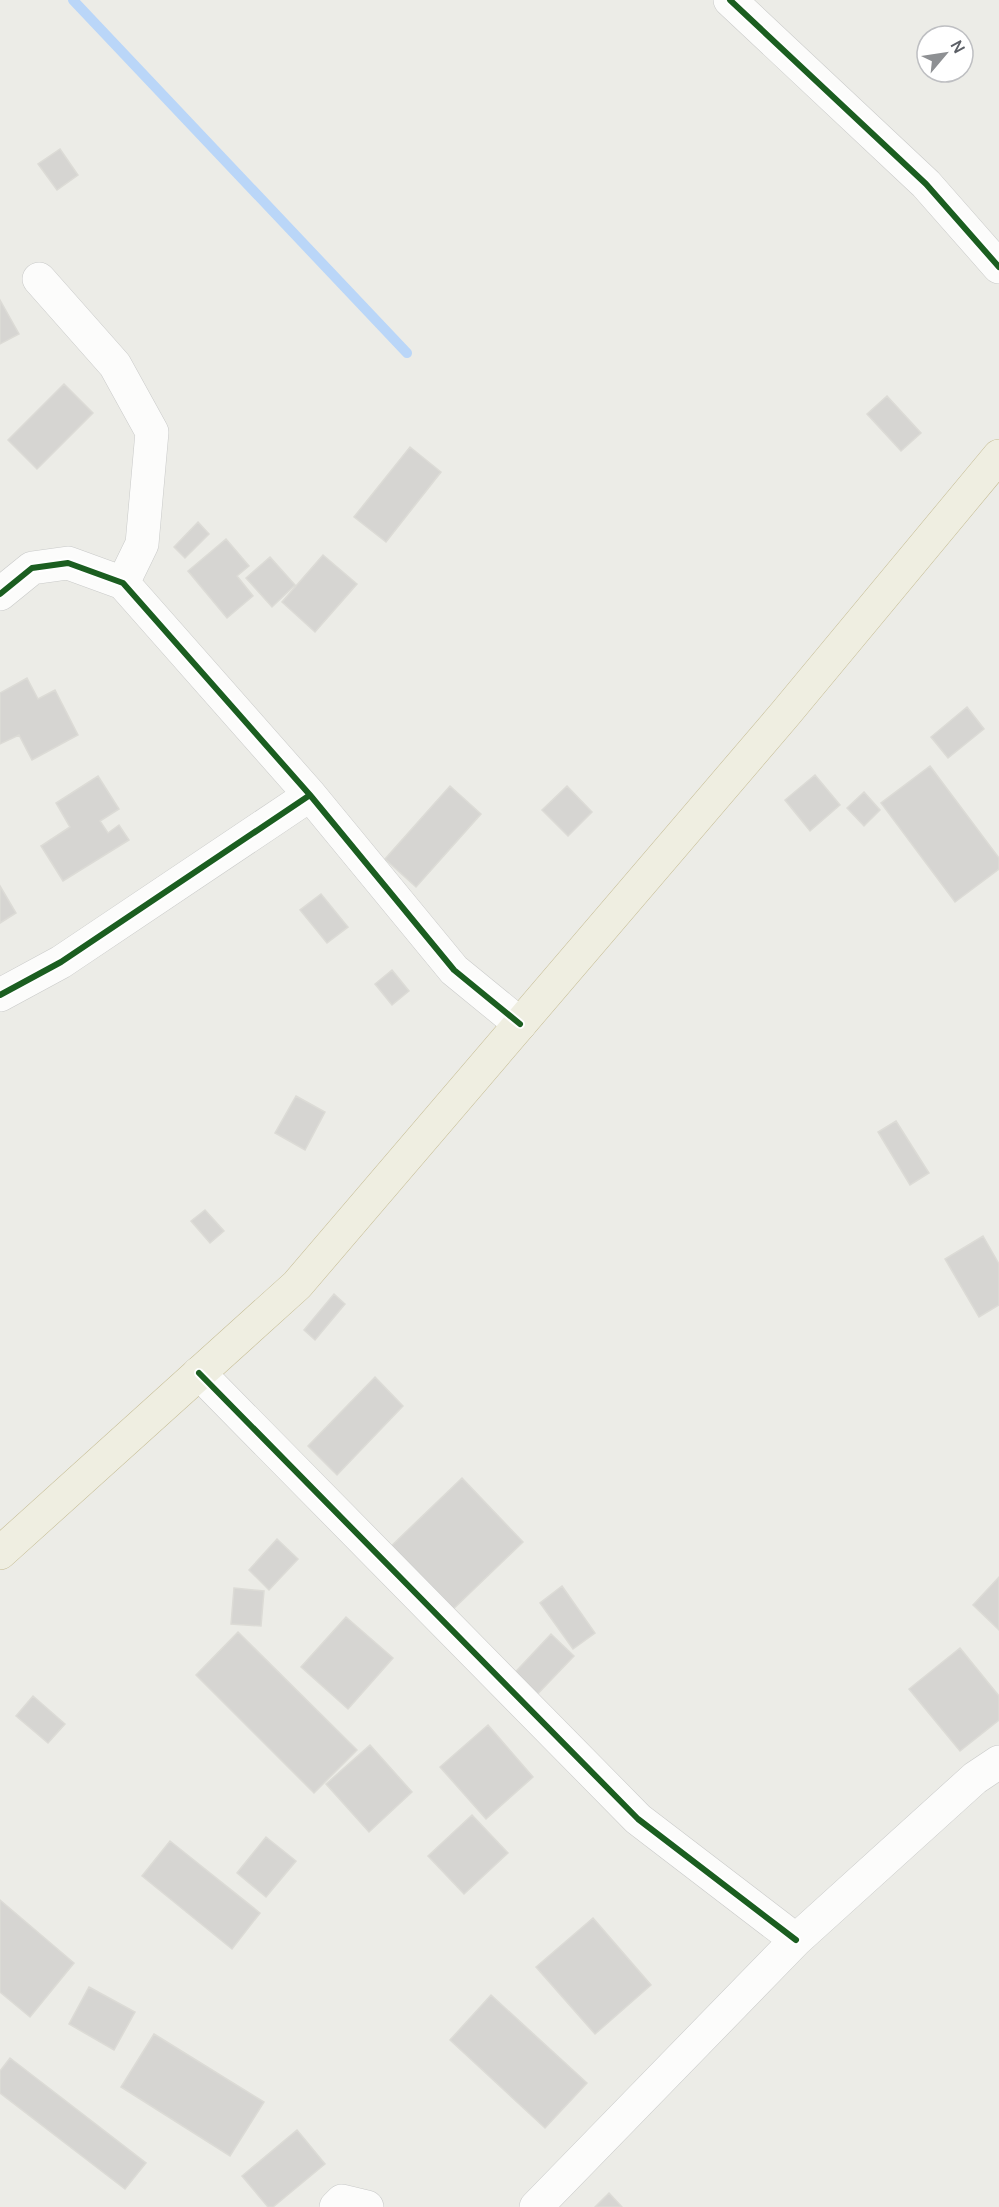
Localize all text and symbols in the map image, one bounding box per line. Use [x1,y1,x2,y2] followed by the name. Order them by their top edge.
[915,24,975,84] north arrow
[946,36,971,57] text: N

